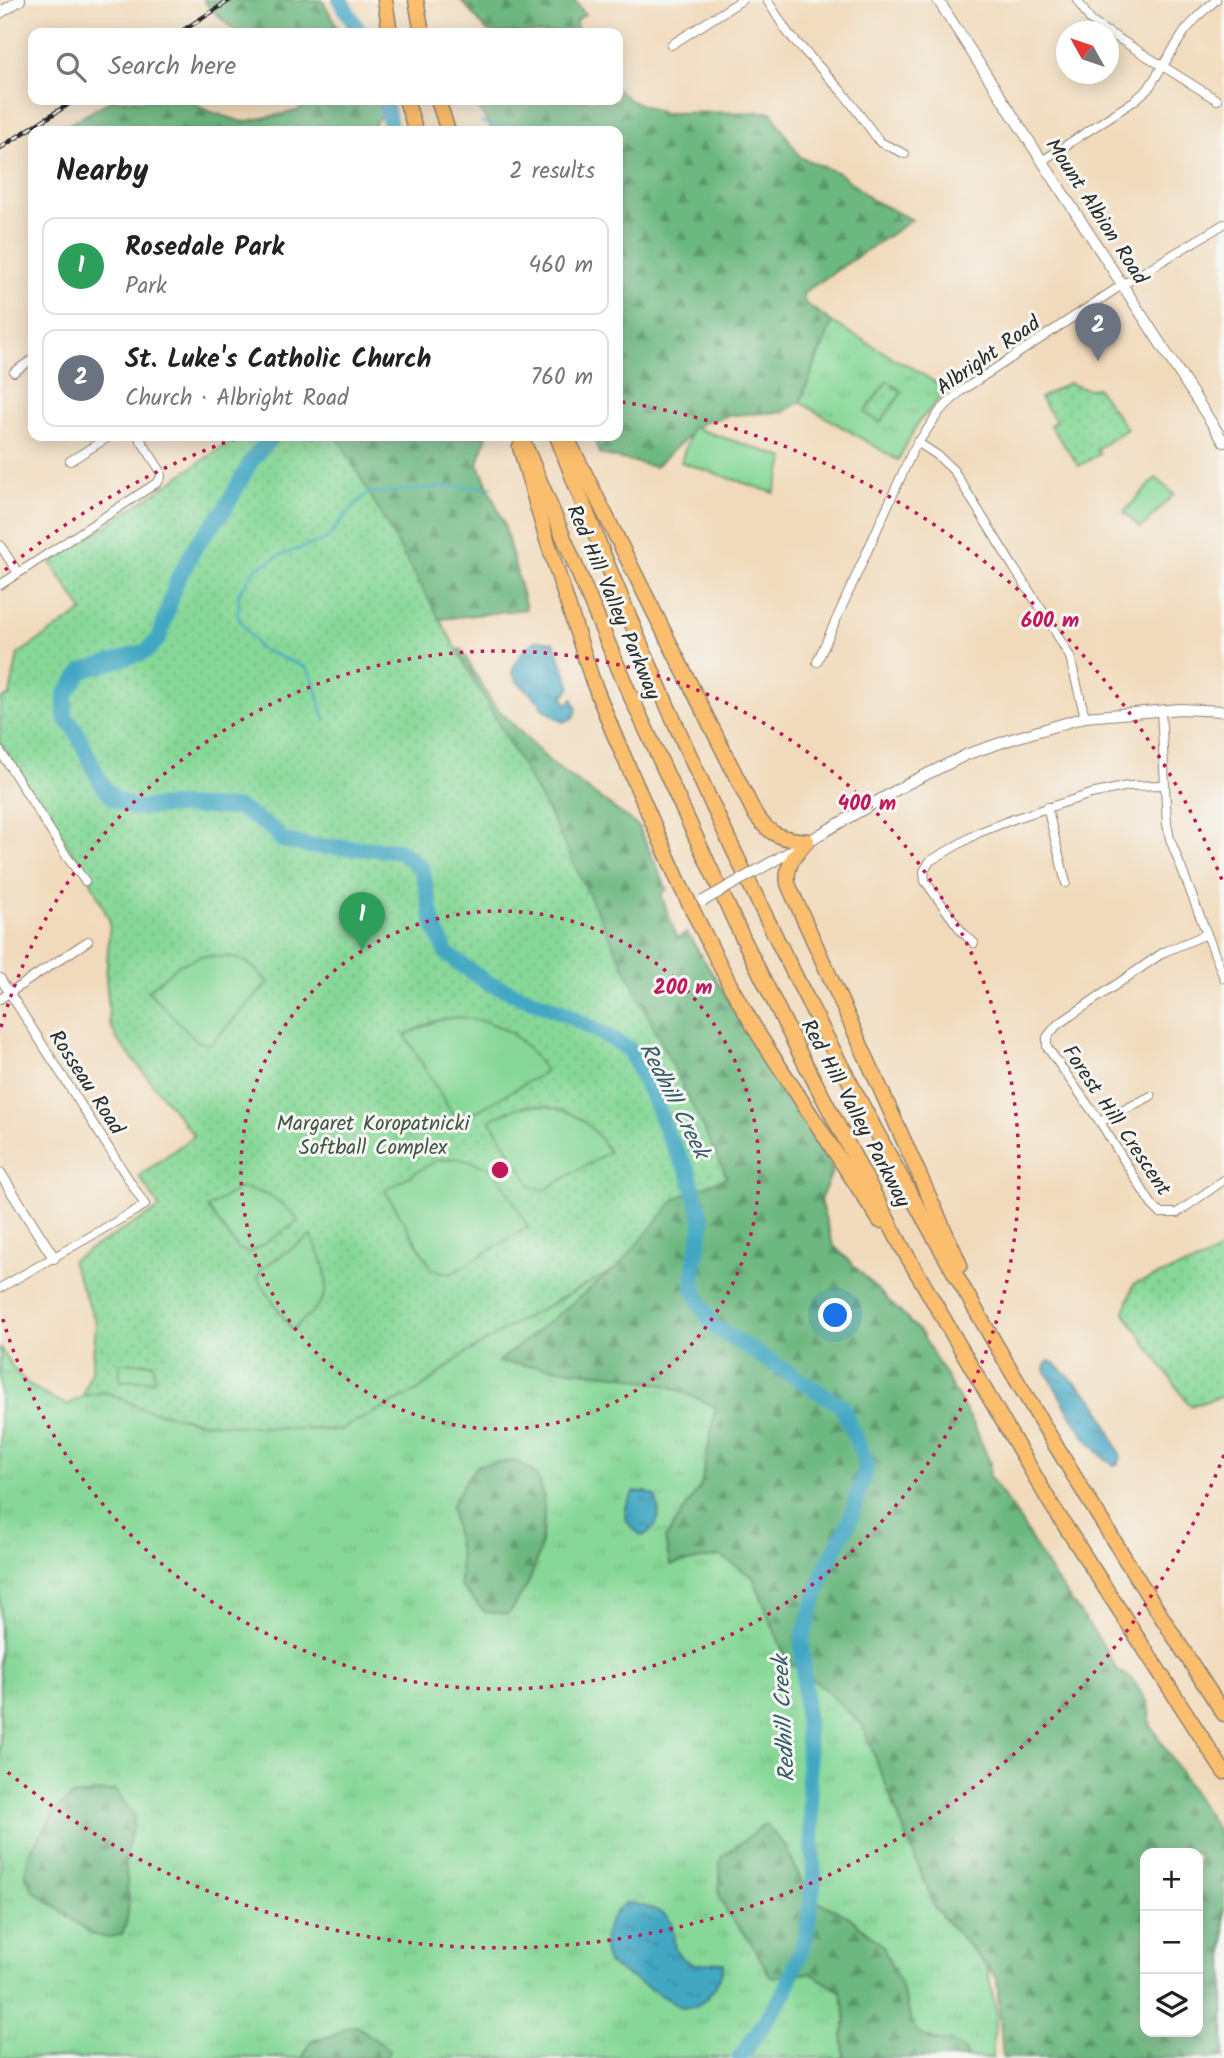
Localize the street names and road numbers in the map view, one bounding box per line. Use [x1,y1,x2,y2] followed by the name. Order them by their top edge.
[1036,132,1156,292] street label: Mount Albion Road
[930,308,1048,404] street label: Albright Road
[557,500,669,706] street label: Red Hill Valley Parkway
[791,1014,918,1214] street label: Red Hill Valley Parkway
[39,1024,132,1142] street label: Rosseau Road
[1053,1039,1179,1204] street label: Forest Hill Crescent

